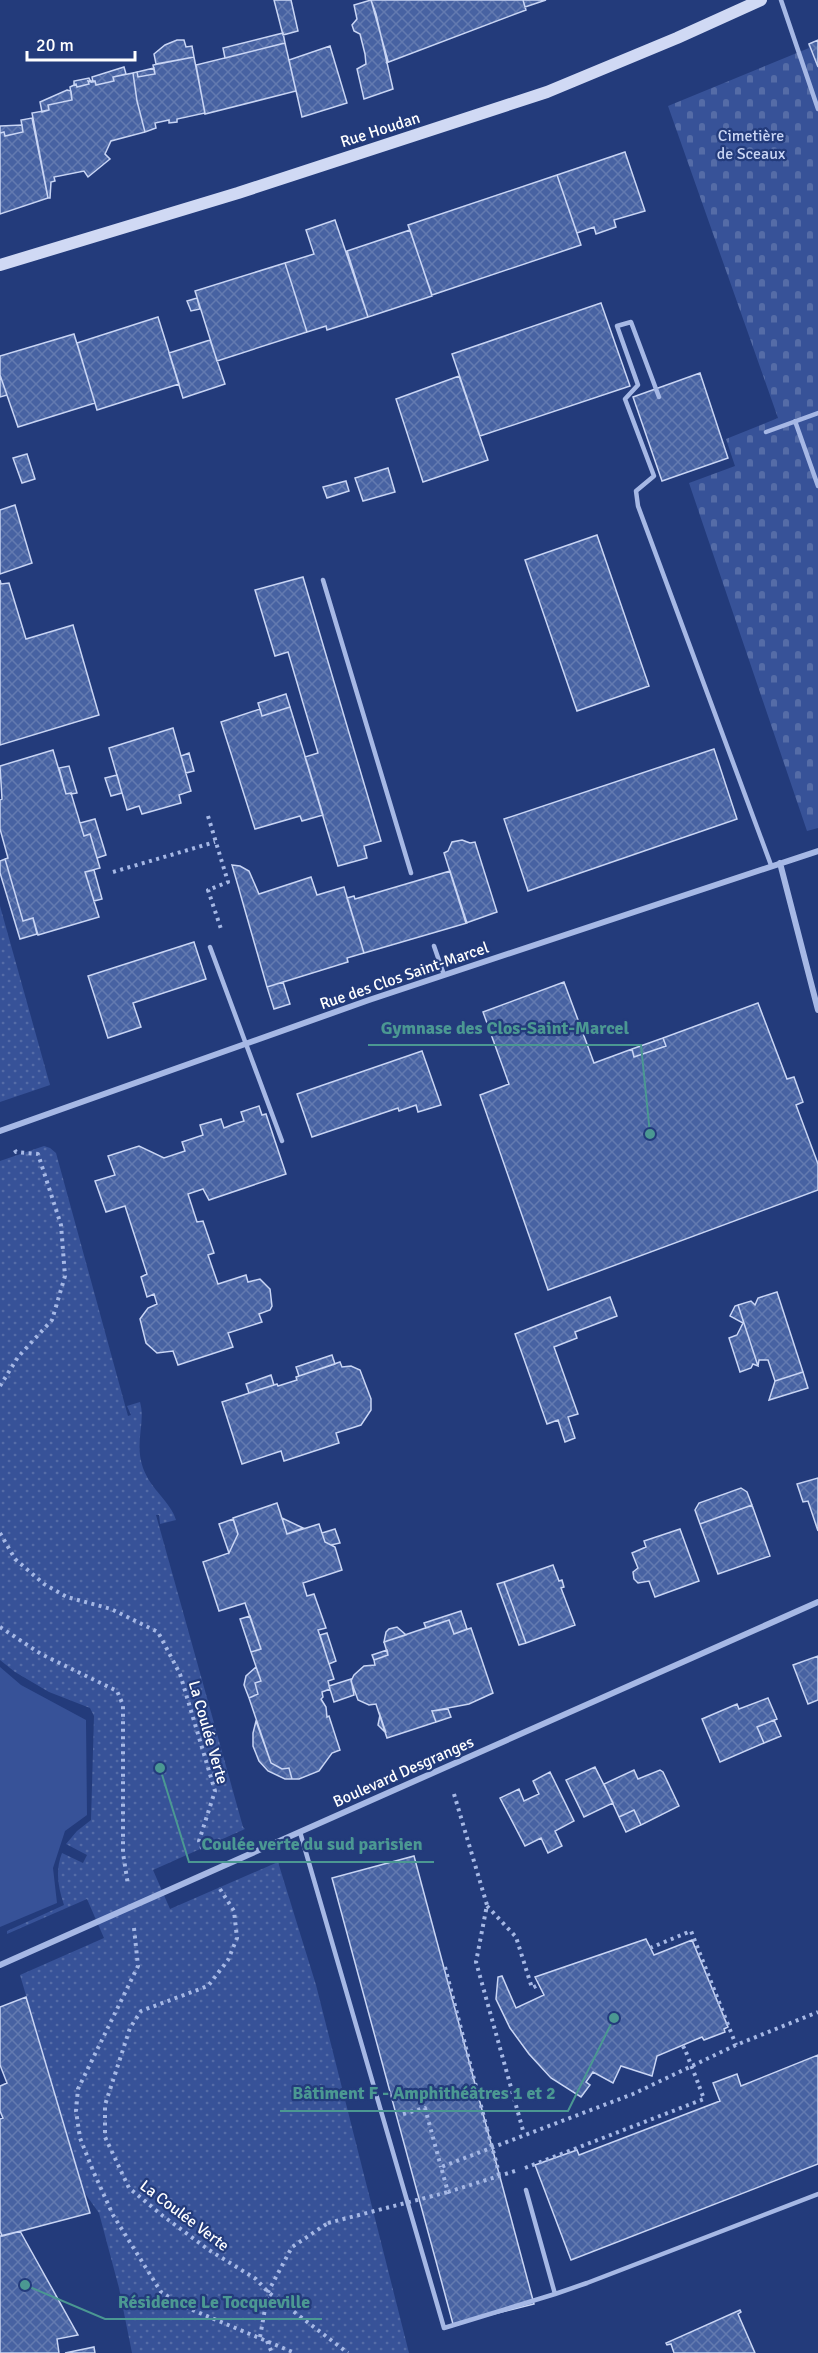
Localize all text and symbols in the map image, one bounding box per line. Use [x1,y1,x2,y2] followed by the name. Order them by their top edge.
[27,24,135,62] scale bar
[36,34,74,56] text: 20 m
[338,108,423,152] street label: Rue Houdan
[717,126,786,164] park label: Cimetière de Sceaux
[317,937,492,1014] street label: Rue des Clos Saint-Marcel
[368,1009,641,1045] callout: Gymnase des Clos-Saint-Marcel
[381,1017,630,1039] text: Gymnase des Clos-Saint-Marcel
[184,1678,232,1786] street label: La Coulée Verte
[330,1732,477,1812] street label: Boulevard Desgranges
[189,1826,434,1862] callout: Coulée verte du sud parisien
[201,1833,423,1855] text: Coulée verte du sud parisien
[280,2075,568,2111] callout: Bâtiment F - Amphithéâtres 1 et 2
[292,2082,556,2104] text: Bâtiment F - Amphithéâtres 1 et 2
[136,2176,233,2256] street label: La Coulée Verte
[105,2283,322,2319] callout: Résidence Le Tocqueville
[118,2291,310,2313] text: Résidence Le Tocqueville

